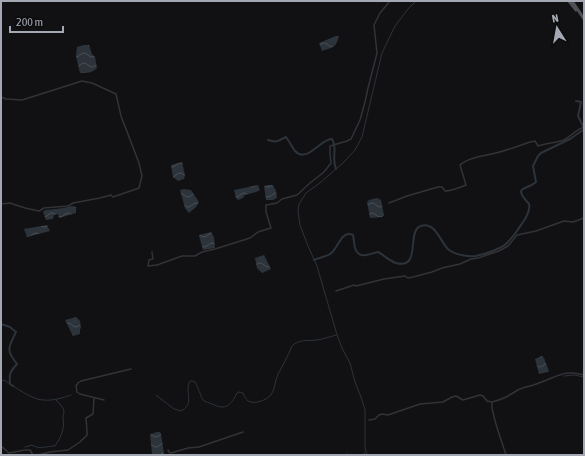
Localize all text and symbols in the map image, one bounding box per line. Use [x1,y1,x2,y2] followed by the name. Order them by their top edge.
[10,8,63,34] scale bar
[537,8,577,48] north arrow
[551,12,559,25] text: N
[16,15,43,29] text: 200 m

